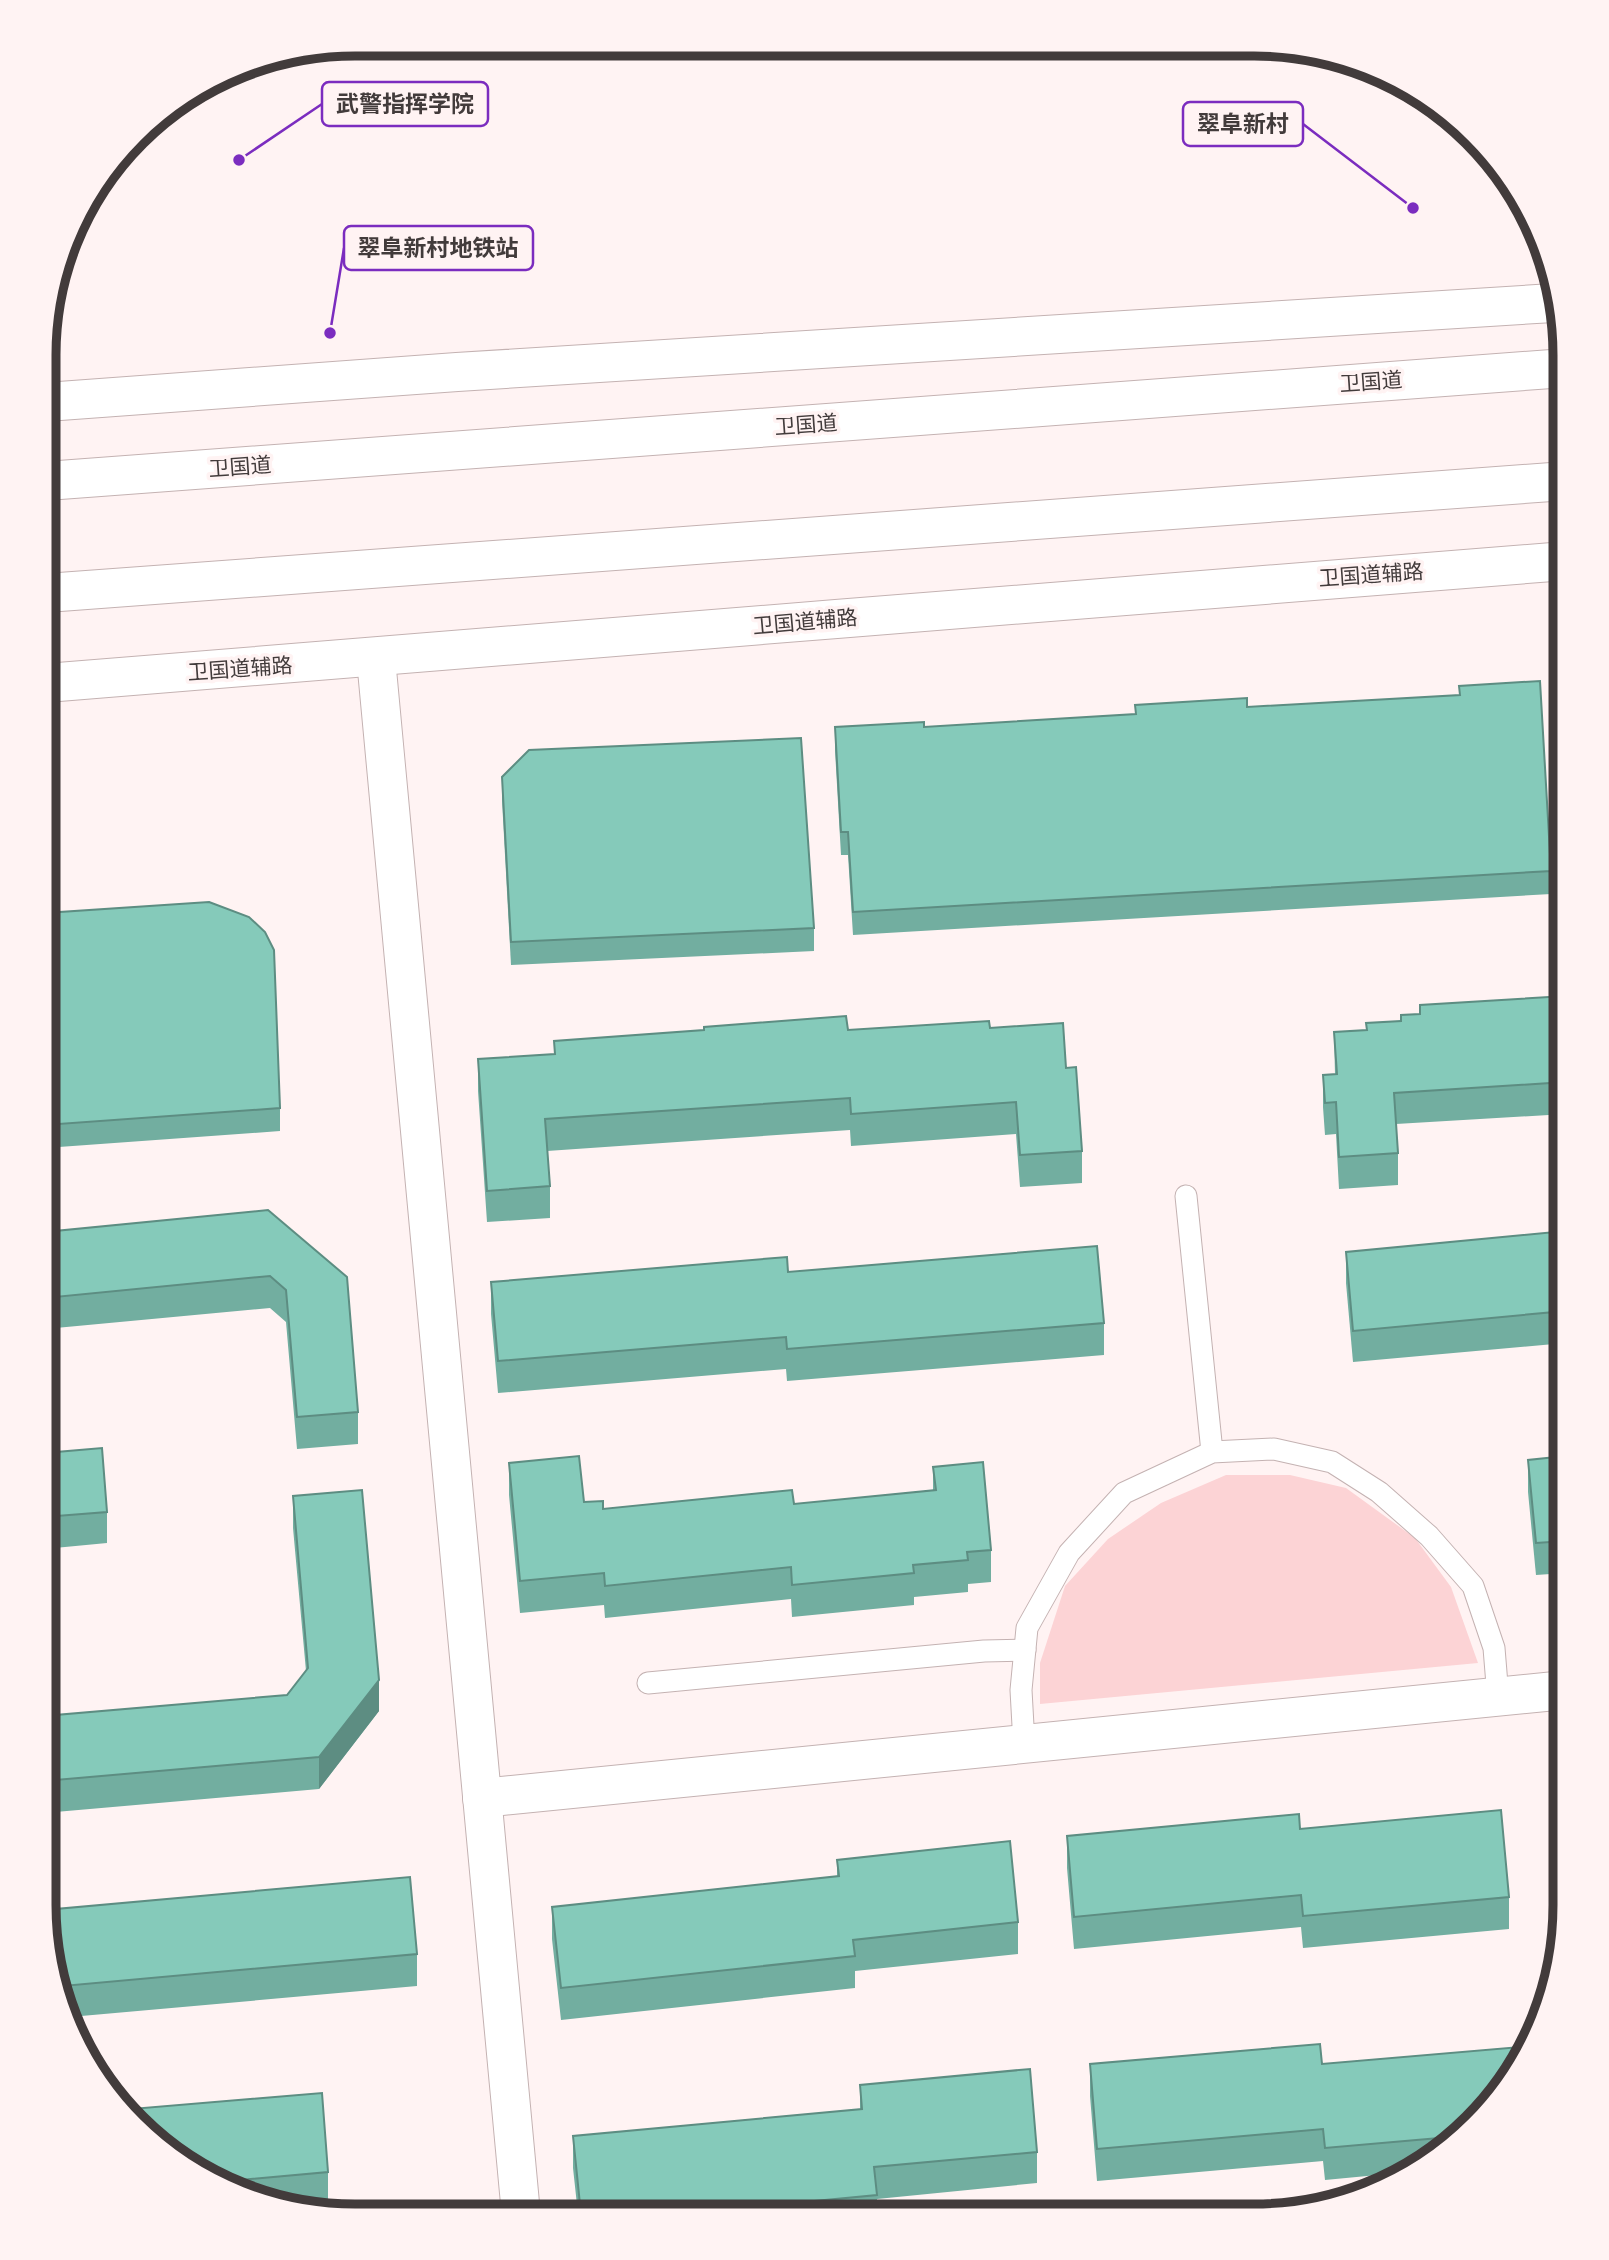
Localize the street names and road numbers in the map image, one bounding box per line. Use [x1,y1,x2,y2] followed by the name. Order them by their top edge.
[1339,366,1403,398] street label: 卫国道
[774,409,838,441] street label: 卫国道
[208,451,272,483] street label: 卫国道
[1318,557,1424,593] street label: 卫国道辅路
[751,603,859,641] street label: 卫国道辅路
[187,651,293,687] street label: 卫国道辅路

